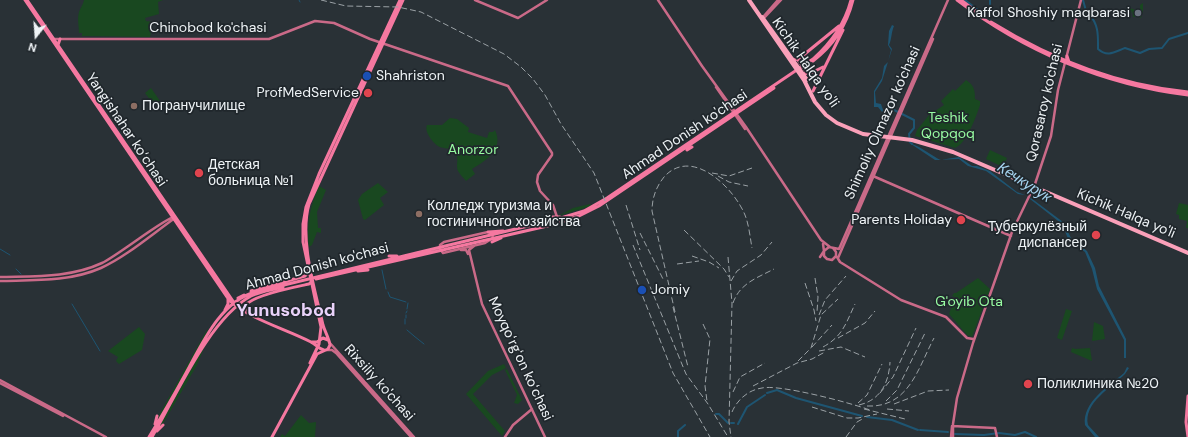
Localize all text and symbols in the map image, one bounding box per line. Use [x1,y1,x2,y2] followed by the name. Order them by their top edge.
[967,5,1130,21] place label: Kaffol Shoshiy maqbarasi
[1133,8,1143,18] marker: Kaffol Shoshiy maqbarasi
[768,15,842,111] street label: Kichik Halqa yo'li
[16,16,56,56] north arrow
[149,20,267,36] street label: Chinobod ko'chasi
[27,40,38,55] text: N
[1023,42,1067,164] street label: Qorasaroy ko'chasi
[842,44,924,202] street label: Shimoliy Olmazor ko'chasi
[376,68,445,84] place label: Shahriston
[82,70,170,190] street label: Yangishahar ko‘chasi
[361,70,373,82] marker: Shahriston
[256,85,359,101] place label: ProfMedService
[362,87,374,99] marker: ProfMedService
[619,87,751,183] street label: Ahmad Donish ko'chasi
[142,98,246,114] place label: Погранучилище
[129,101,139,111] marker: Погранучилище
[921,110,975,142] park label: Teshik Qopqoq
[448,142,498,158] park label: Anorzor
[208,157,293,190] place label: Детская больница №1
[993,159,1055,207] water label: Кечкурук
[193,167,205,179] marker: Детская больница №1
[1074,186,1178,242] street label: Kichik Halqa yo'li
[427,198,580,230] place label: Колледж туризма и гостиничного хозяйства
[414,209,424,219] marker: Колледж туризма и гостиничного хозяйства
[851,212,952,228] place label: Parents Holiday
[955,214,967,226] marker: Parents Holiday
[988,219,1087,252] place label: Туберкулёзный диспансер
[1090,229,1102,241] marker: Туберкулёзный диспансер
[243,240,391,294] street label: Ahmad Donish ko'chasi
[651,282,690,298] place label: Jomiy
[636,284,648,296] marker: Jomiy
[484,294,556,424] street label: Moyqoʻrgʻon koʻchasi
[935,294,1003,310] park label: G'oyib Ota
[236,300,336,322] district label: Yunusobod
[340,341,418,425] street label: Rixsiliy ko'chasi
[1037,376,1159,392] place label: Поликлиника №20
[1022,378,1034,390] marker: Поликлиника №20

